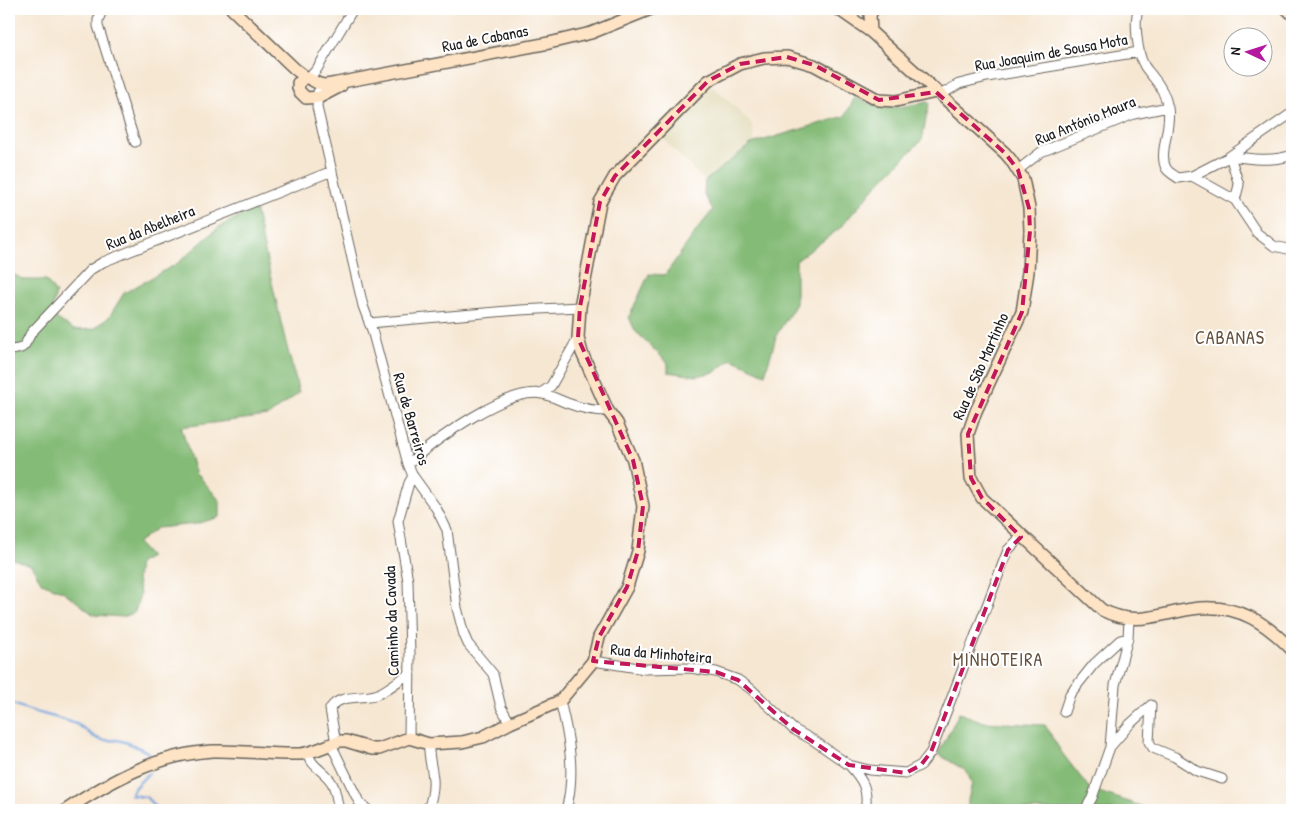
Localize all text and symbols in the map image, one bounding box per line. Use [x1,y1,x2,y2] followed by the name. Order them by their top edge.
[440,19,530,57] street label: Rua de Cabanas
[973,28,1129,76] street label: Rua Joaquim de Sousa Mota
[1224,28,1274,78] north arrow
[1225,46,1244,55] text: N
[1032,90,1138,150] street label: Rua António Moura
[102,199,198,255] street label: Rua da Abelheira
[947,308,1014,423] street label: Rua de São Martinho
[1195,325,1265,350] district label: CABANAS
[388,370,436,468] street label: Rua de Barreiros
[378,566,404,676] street label: Caminho da Cavada
[610,638,712,668] street label: Rua da Minhoteira
[953,647,1043,672] district label: MINHOTEIRA

